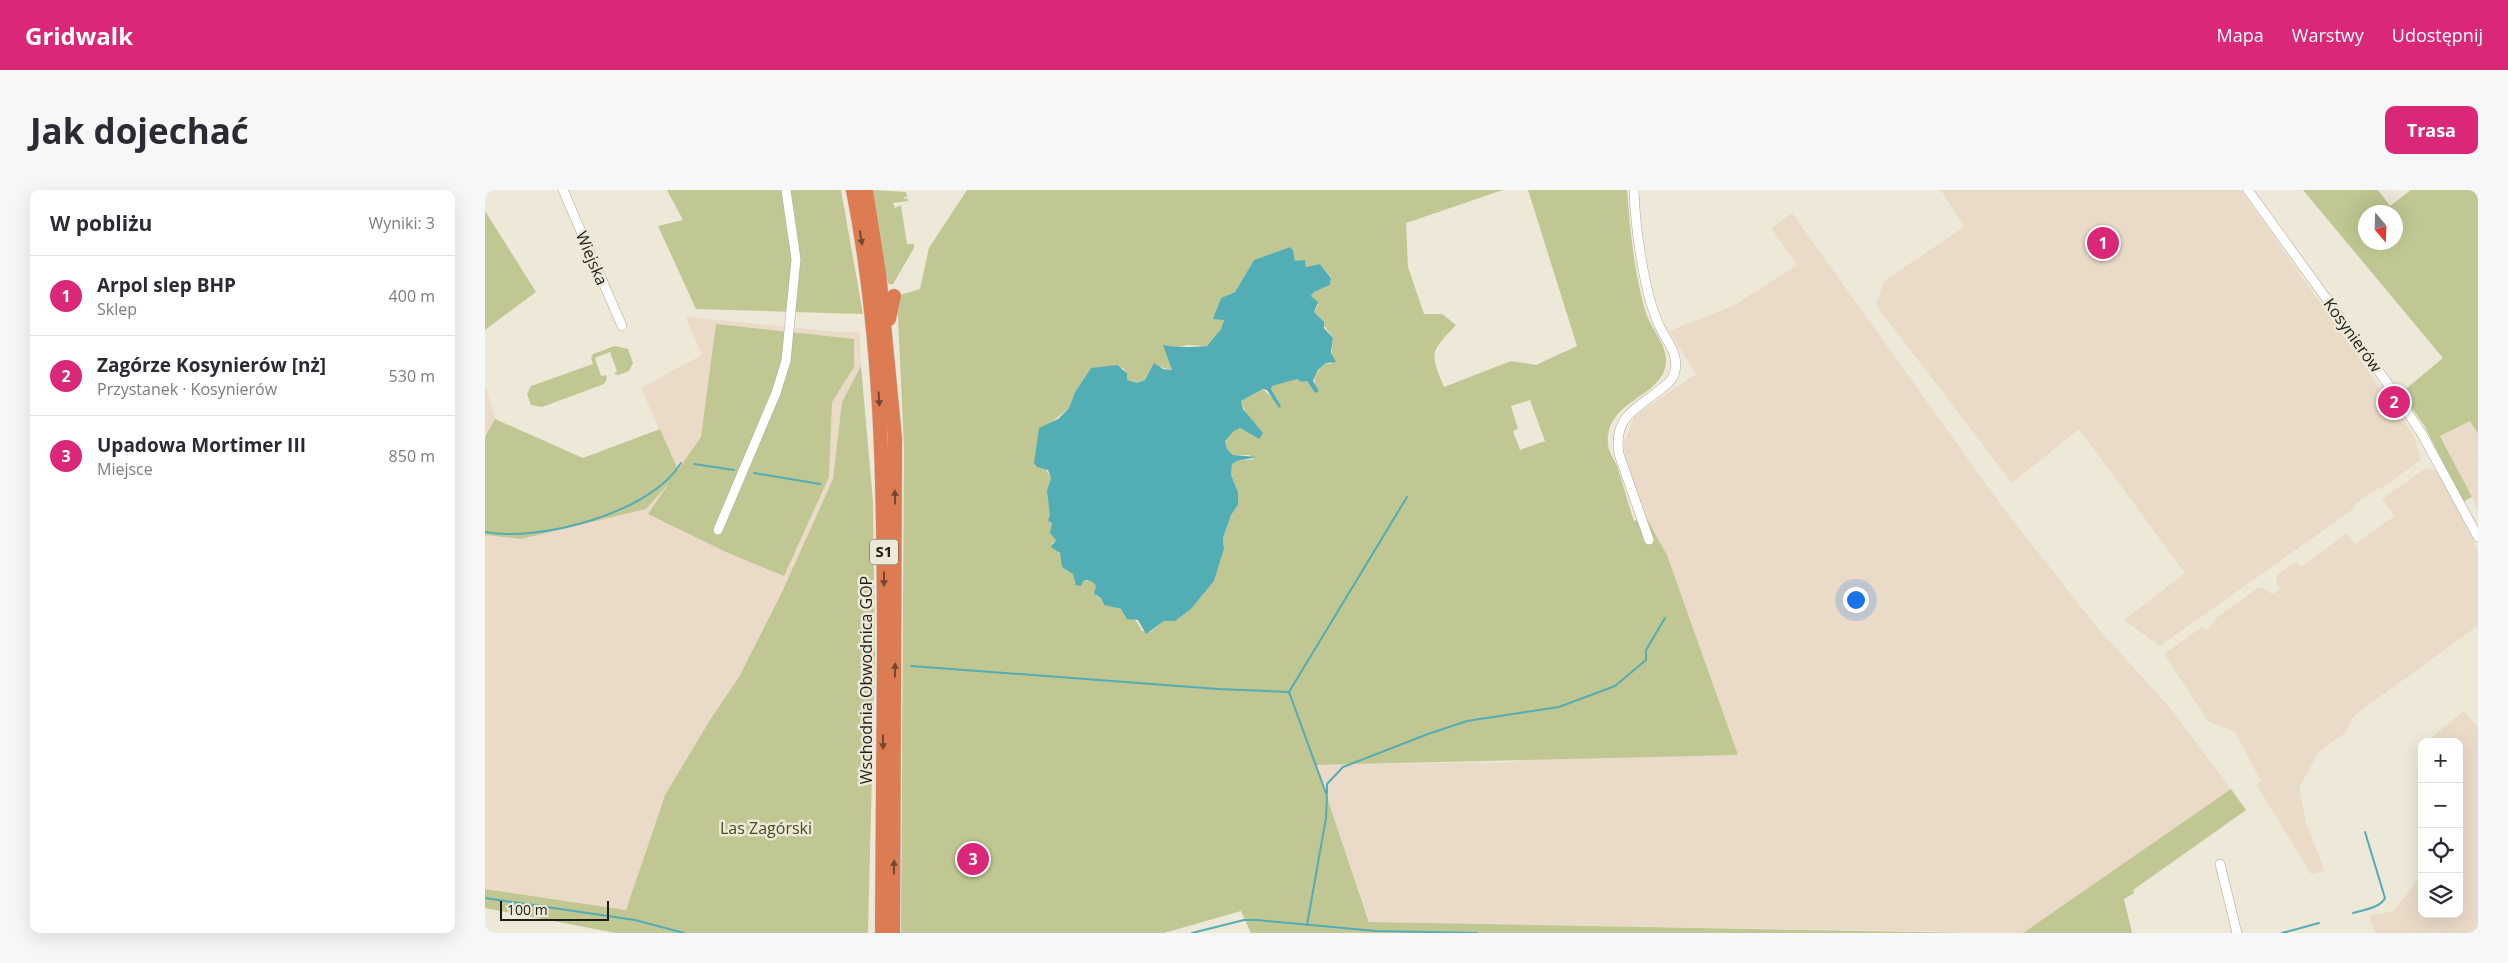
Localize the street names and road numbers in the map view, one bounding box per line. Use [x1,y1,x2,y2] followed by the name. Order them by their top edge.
[571,228,613,288] street label: Wiejska
[2319,294,2388,377] street label: Kosynierów
[870,540,898,564] road number: S1
[855,576,877,784] street label: Wschodnia Obwodnica GOP

